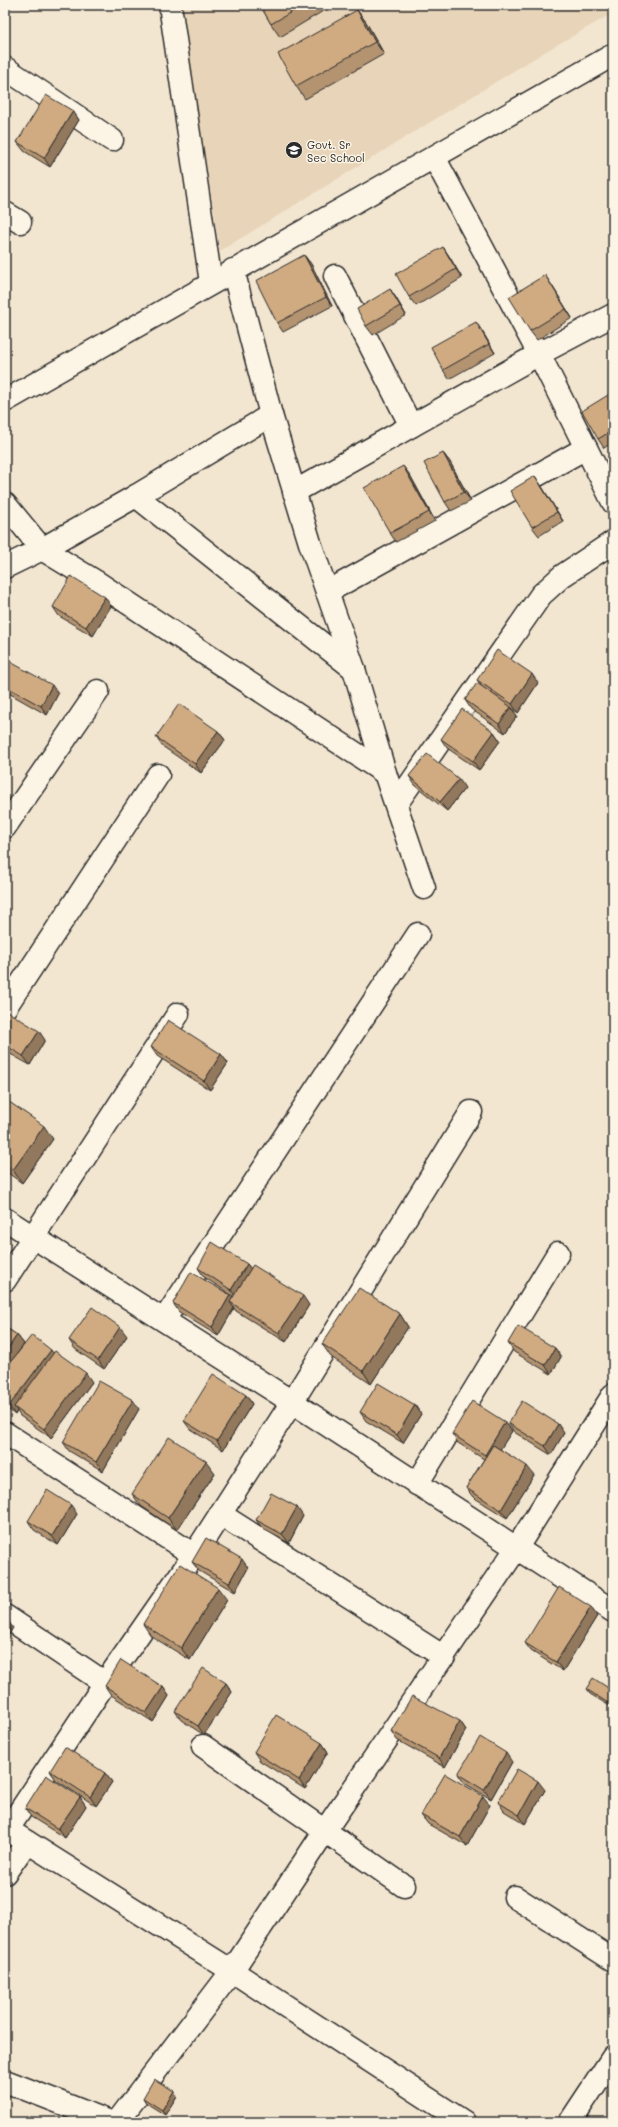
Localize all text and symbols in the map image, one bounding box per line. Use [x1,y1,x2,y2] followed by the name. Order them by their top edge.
[307,137,365,165] place label: Govt. Sr Sec School
[284,140,304,160] school or university icon: Govt. Sr Sec School

